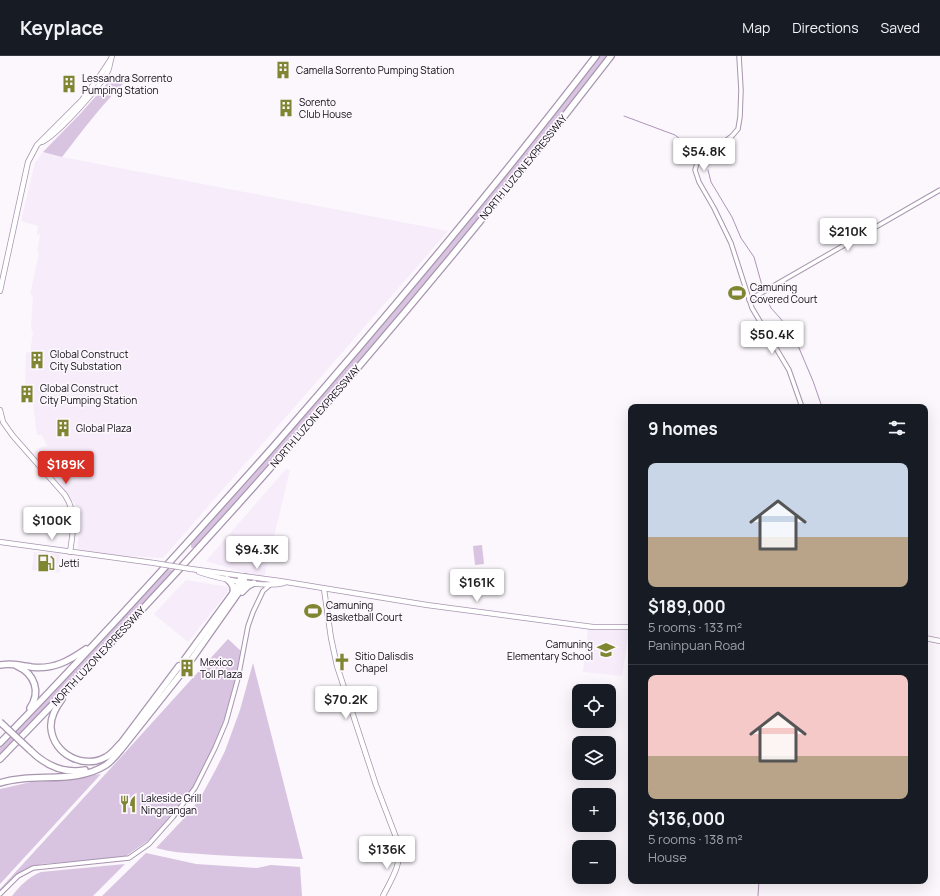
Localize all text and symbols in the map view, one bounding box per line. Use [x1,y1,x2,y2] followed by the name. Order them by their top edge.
[20,15,103,41] text: Keyplace
[742,18,770,37] text: Map
[792,18,859,37] text: Directions
[881,18,920,37] text: Saved
[273,60,293,80] building icon: Camella Sorrento Pumping Station
[296,63,454,77] place label: Camella Sorrento Pumping Station
[82,71,172,97] place label: Lessandra Sorrento Pumping Station
[59,74,79,94] building icon: Lessandra Sorrento Pumping Station
[299,95,352,121] place label: Sorento Club House
[276,98,296,118] building icon: Sorento Club House
[476,111,570,222] street label: NORTH LUZON EXPRESSWAY
[671,138,737,172] pin: $54.8K
[682,142,726,160] text: $54.8K
[820,218,876,252] pin: $210K
[829,222,867,240] text: $210K
[750,280,818,306] place label: Camuning Covered Court
[727,283,747,303] sports icon: Camuning Covered Court
[739,321,805,355] pin: $50.4K
[750,325,794,343] text: $50.4K
[50,347,128,373] place label: Global Construct City Substation
[27,350,47,370] building icon: Global Construct City Substation
[267,362,364,470] street label: NORTH LUZON EXPRESSWAY
[40,381,137,407] place label: Global Construct City Pumping Station
[17,384,37,404] building icon: Global Construct City Pumping Station
[648,417,718,440] text: 9 homes
[886,417,908,439] icon: filters
[53,418,73,438] building icon: Global Plaza
[76,421,132,435] place label: Global Plaza
[38,451,94,485] pin: $189K
[47,455,85,473] text: $189K
[742,489,814,561] icon: home
[24,507,80,541] pin: $100K
[32,511,72,529] text: $100K
[224,536,290,570] pin: $94.3K
[235,540,279,558] text: $94.3K
[36,553,56,573] fuel station icon: Jetti
[59,556,79,570] place label: Jetti
[449,569,505,603] pin: $161K
[459,573,495,591] text: $161K
[648,595,726,618] text: $189,000
[326,598,402,624] place label: Camuning Basketball Court
[303,601,323,621] sports icon: Camuning Basketball Court
[48,603,148,709] street label: NORTH LUZON EXPRESSWAY
[648,618,742,636] text: 5 rooms · 133 m²
[648,636,745,654] text: Paninpuan Road
[507,637,593,663] place label: Camuning Elementary School
[596,640,616,660] school or university icon: Camuning Elementary School
[355,649,413,675] place label: Sitio Dalisdis Chapel
[332,652,352,672] church icon: Sitio Dalisdis Chapel
[200,655,242,681] place label: Mexico Toll Plaza
[177,658,197,678] building icon: Mexico Toll Plaza
[572,684,616,884] map controls
[572,684,616,728] button: locate
[313,686,379,720] pin: $70.2K
[324,690,368,708] text: $70.2K
[742,701,814,773] icon: home
[572,736,616,780] button: layers
[572,788,616,832] button: +
[141,791,201,817] place label: Lakeside Grill Ningnangan
[118,794,138,814] restaurant icon: Lakeside Grill Ningnangan
[648,807,725,830] text: $136,000
[648,830,743,848] text: 5 rooms · 138 m²
[359,836,415,870] pin: $136K
[368,840,406,858] text: $136K
[572,840,616,884] button: −
[648,848,687,866] text: House

